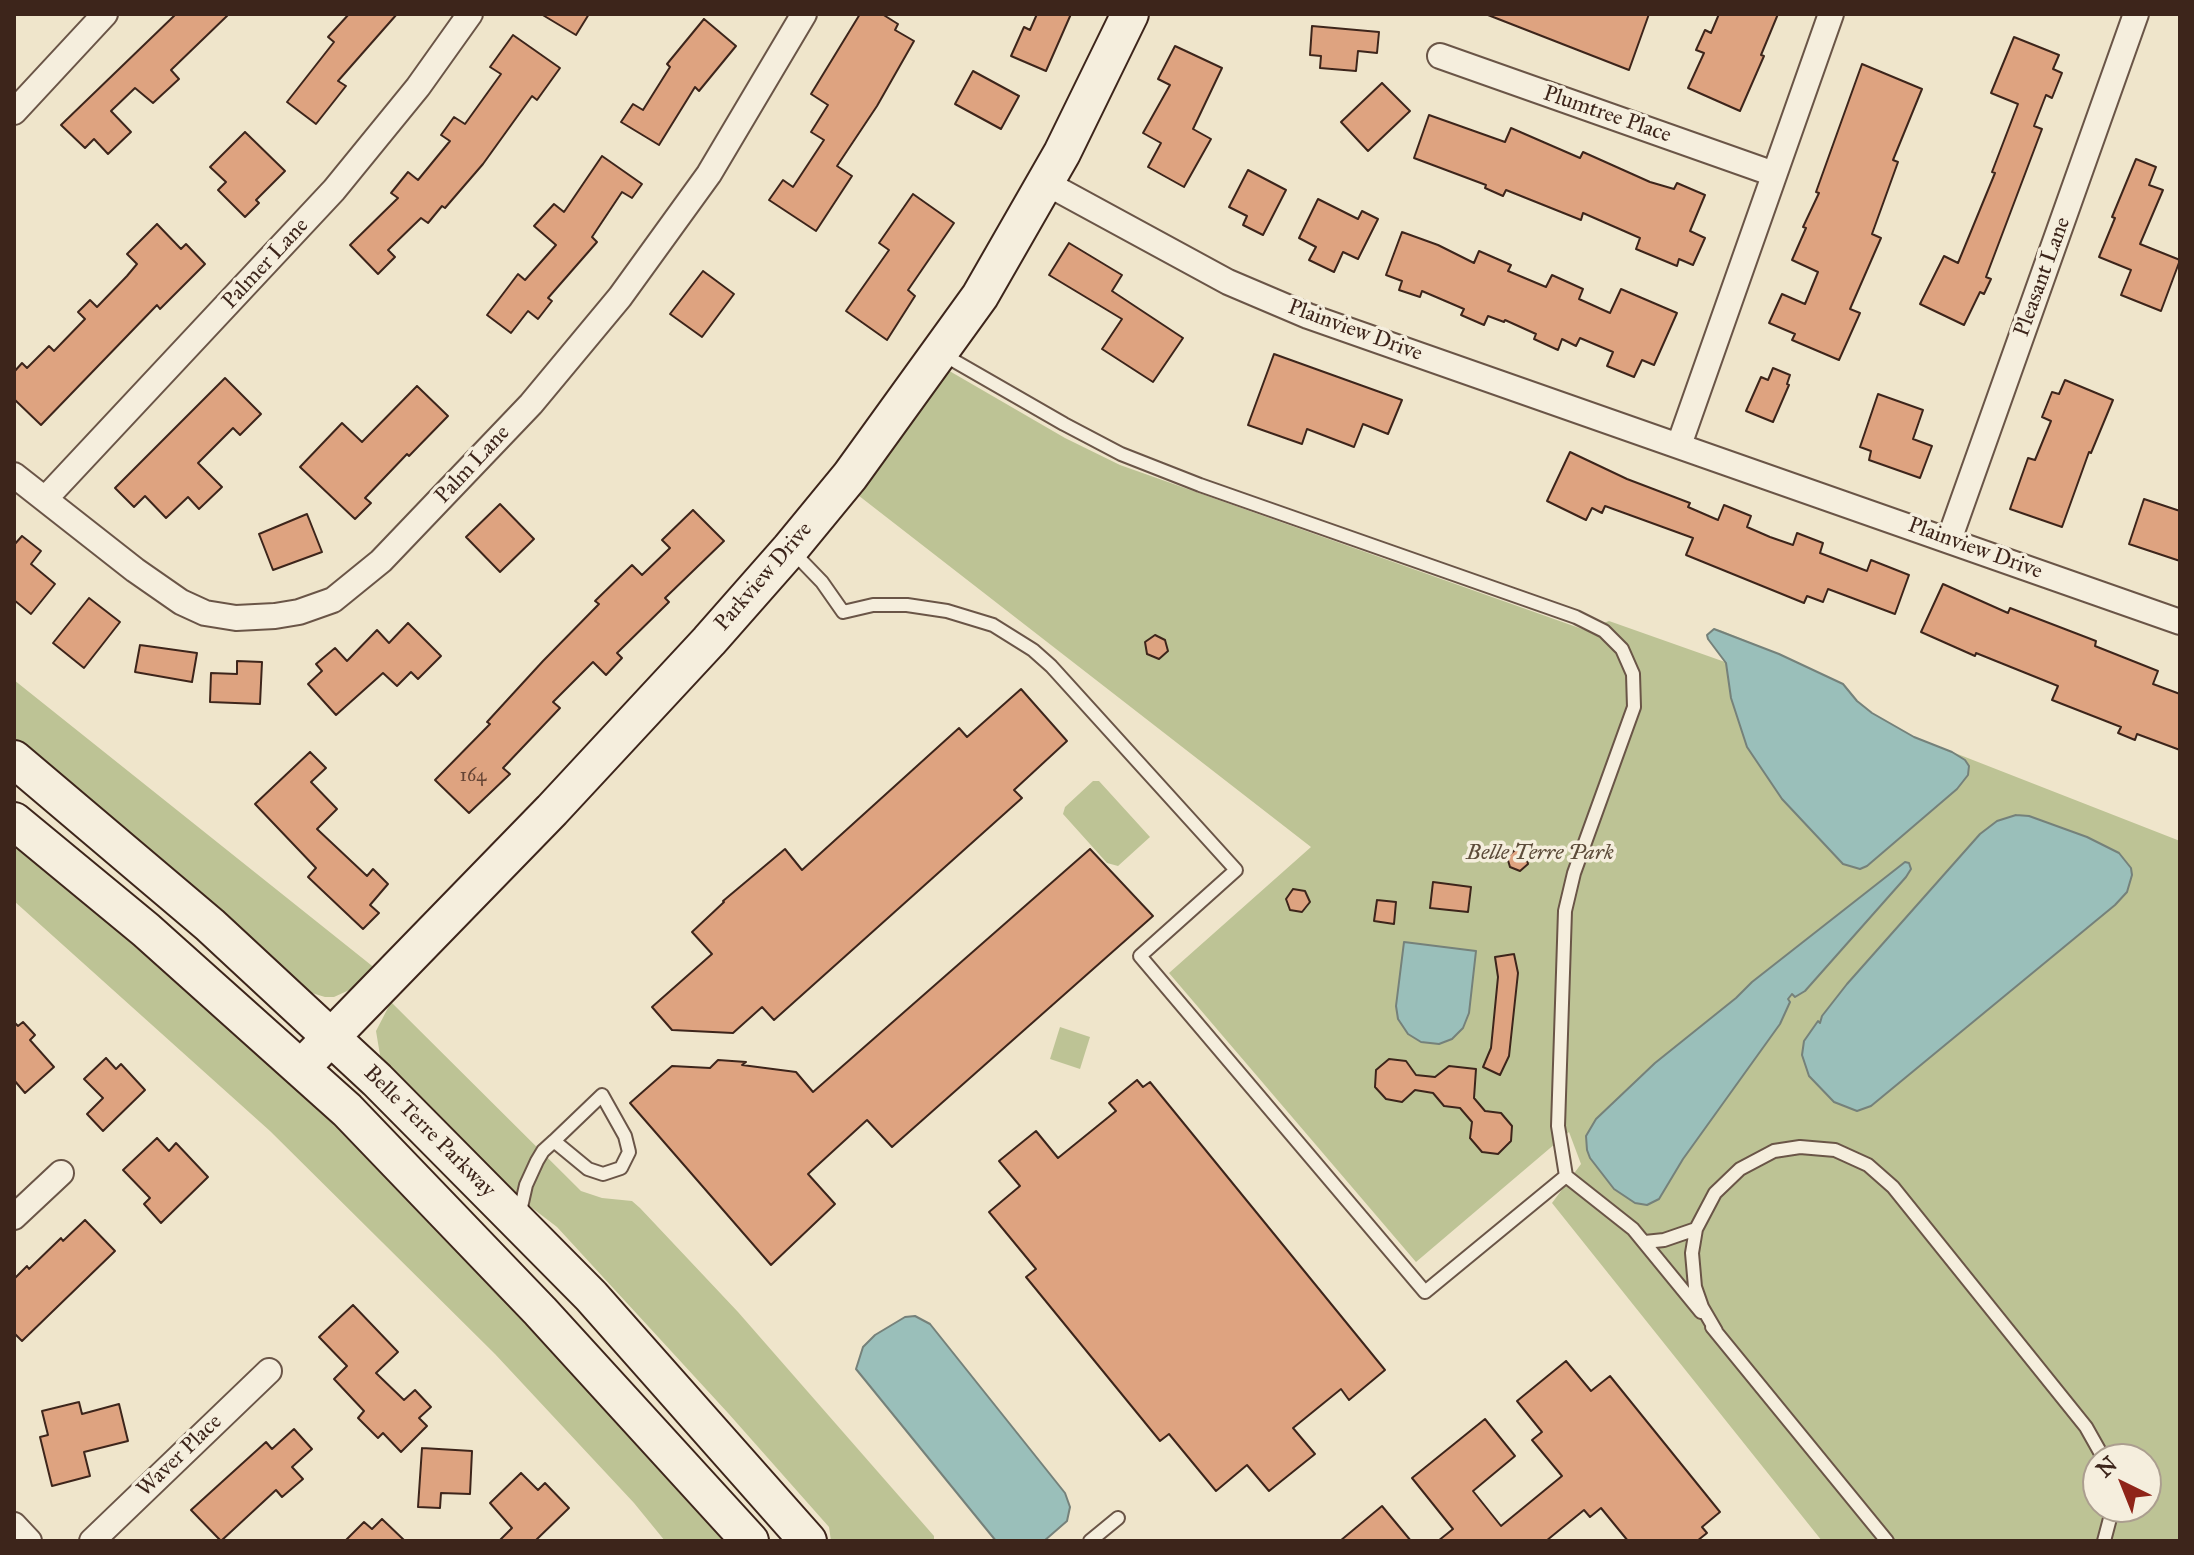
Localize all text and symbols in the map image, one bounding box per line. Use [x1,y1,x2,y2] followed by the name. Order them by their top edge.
[1539,81,1675,149] street label: Plumtree Place
[217,213,315,315] street label: Palmer Lane
[2009,214,2077,340] street label: Pleasant Lane
[1284,294,1426,368] street label: Plainview Drive
[430,420,516,510] street label: Palm Lane
[1904,512,2046,586] street label: Plainview Drive
[710,517,818,637] street label: Parkview Drive
[460,766,486,788] house number: 164
[1466,841,1614,867] park label: Belle Terre Park
[358,1061,500,1203] street label: Belle Terre Parkway
[132,1409,228,1503] street label: Waver Place
[2082,1443,2162,1523] north arrow
[2091,1450,2123,1483] text: N

